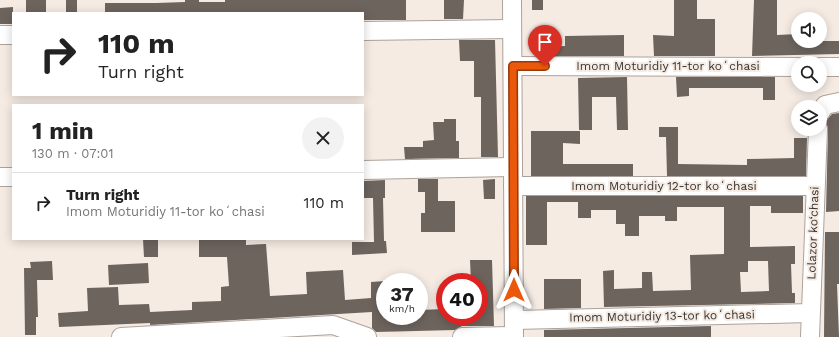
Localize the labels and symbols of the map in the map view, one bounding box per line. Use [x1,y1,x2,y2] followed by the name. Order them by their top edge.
[528,25,562,66] pin
[576,59,760,73] street label: Imom Moturidiy 11-tor koʻchasi
[571,179,757,193] street label: Imom Moturidiy 12-tor koʻchasi
[804,186,822,280] street label: Lolazor ko‘chasi
[493,269,535,311] position arrow
[436,273,488,325] speed limit sign: 40
[569,307,755,325] street label: Imom Moturidiy 13-tor koʻchasi

